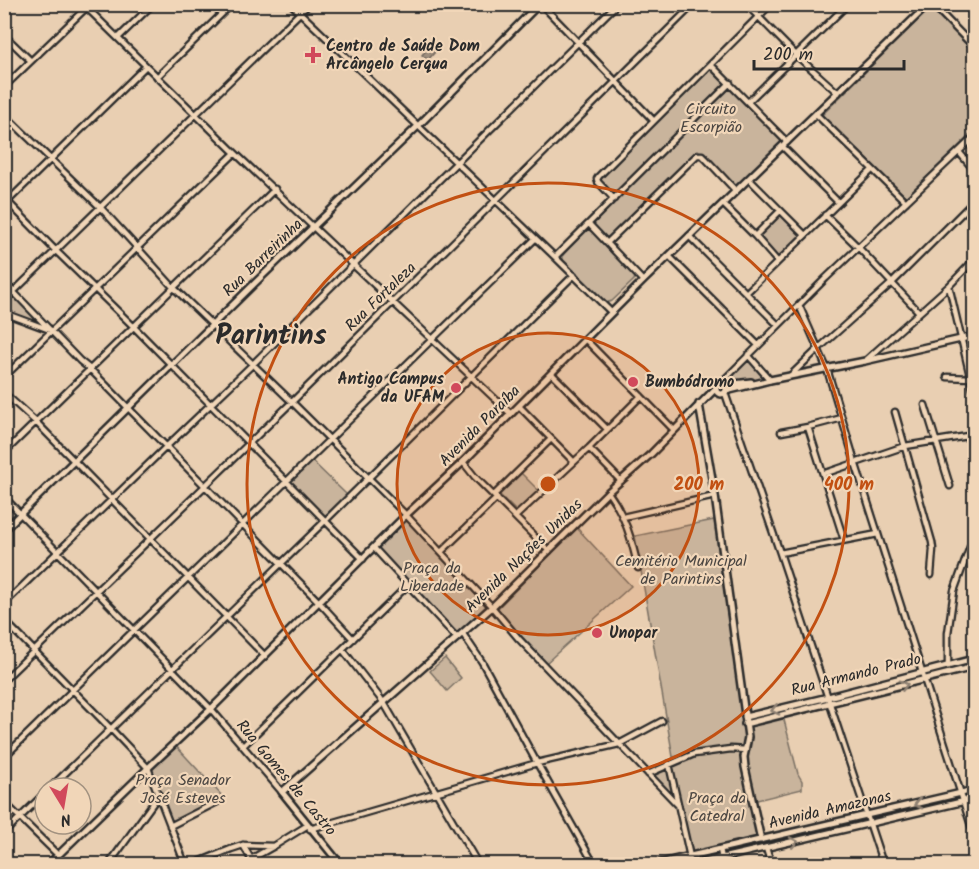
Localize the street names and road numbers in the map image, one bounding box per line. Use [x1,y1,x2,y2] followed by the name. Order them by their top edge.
[217,213,309,303] street label: Rua Barreirinha
[340,256,422,338] street label: Rua Fortaleza
[433,379,527,473] street label: Avenida Paraíba
[459,493,589,619] street label: Avenida Nações Unidas
[788,647,924,703] street label: Rua Armando Prado
[230,714,342,842] street label: Rua Gomes de Castro
[766,784,894,836] street label: Avenida Amazonas

